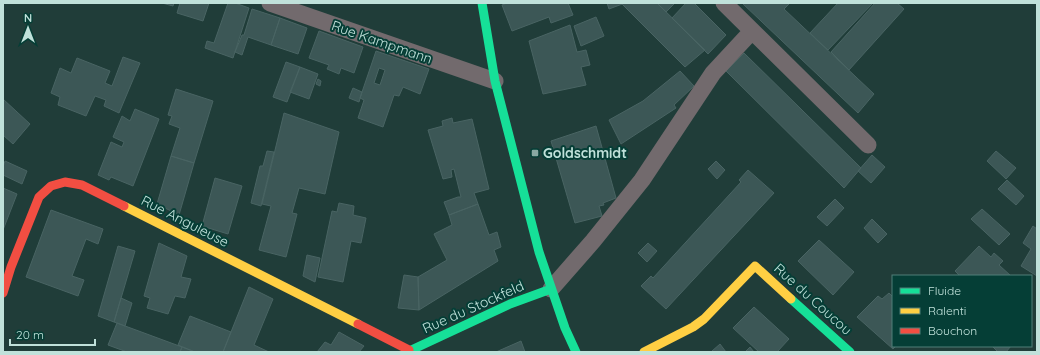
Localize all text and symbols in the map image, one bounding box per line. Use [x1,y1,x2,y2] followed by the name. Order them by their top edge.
[8,8,48,48] north arrow
[24,11,32,25] text: N
[329,16,435,68] street label: Rue Kampmann
[543,144,627,162] place label: Goldschmidt
[530,148,540,158] marker: Goldschmidt
[138,191,232,251] street label: Rue Anguleuse
[770,259,856,339] street label: Rue du Coucou
[892,275,1032,347] legend
[419,277,527,337] street label: Rue du Stockfeld
[928,283,961,298] text: Fluide
[928,303,966,318] text: Ralenti
[10,321,95,347] scale bar
[928,323,977,338] text: Bouchon
[16,327,44,342] text: 20 m

